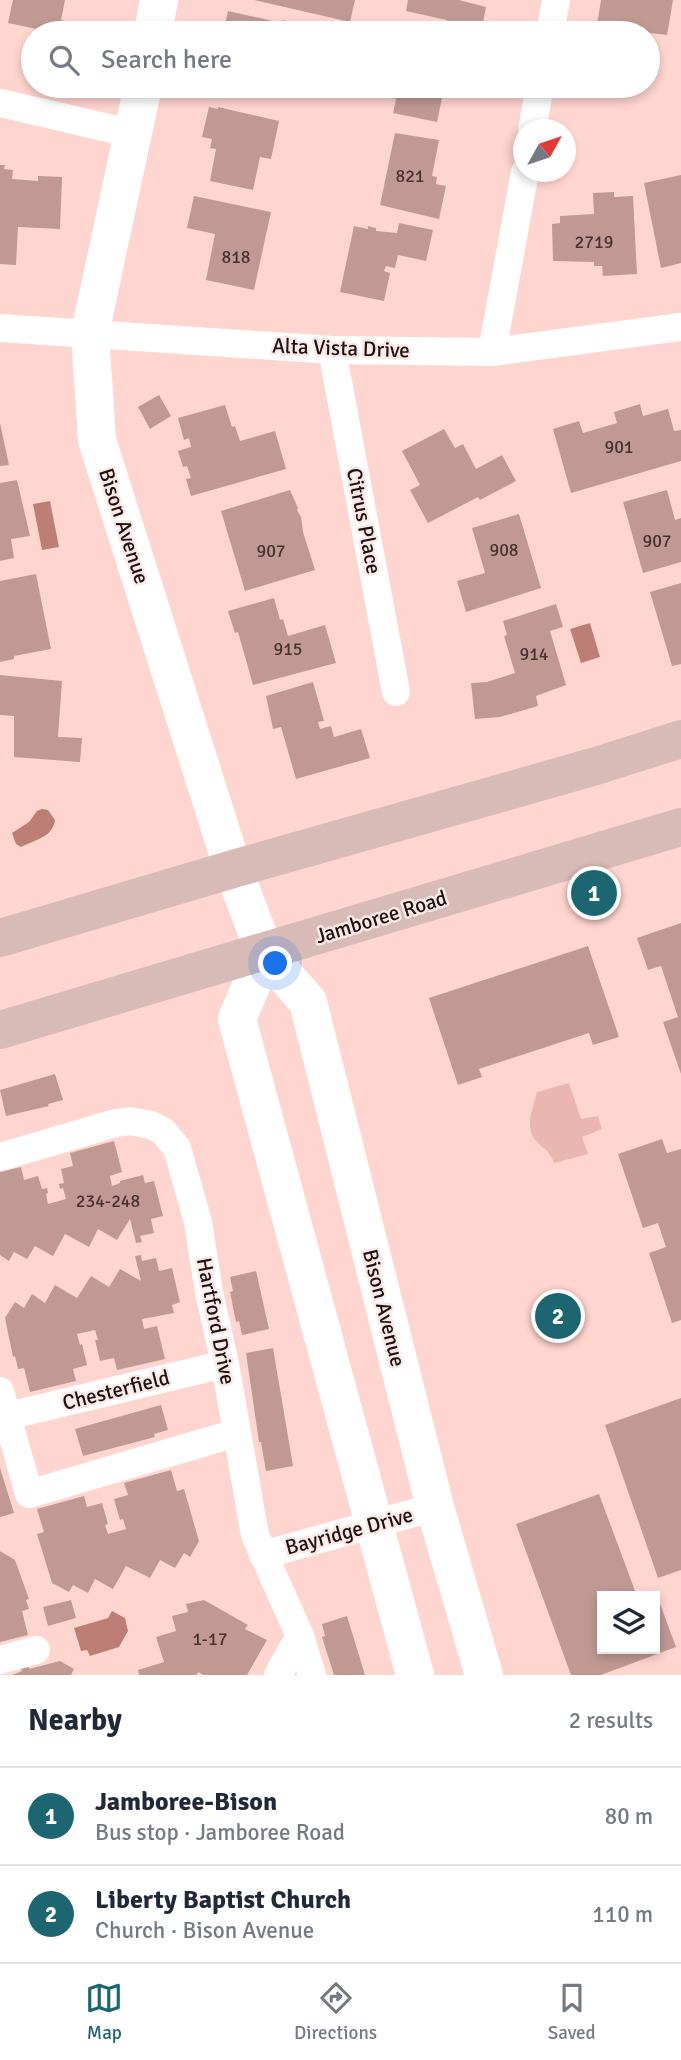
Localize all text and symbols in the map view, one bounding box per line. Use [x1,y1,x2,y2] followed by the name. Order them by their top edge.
[21,21,660,98] search box
[45,41,83,79] icon: search
[101,44,232,76] text: Search here
[513,119,576,182] north arrow
[395,165,425,187] house number: 821
[575,231,613,253] house number: 2719
[221,246,251,268] house number: 818
[272,333,410,363] street label: Alta Vista Drive
[604,436,634,458] house number: 901
[93,465,155,587] street label: Bison Avenue
[341,466,387,576] street label: Citrus Place
[642,530,672,552] house number: 907
[489,539,519,561] house number: 908
[256,540,286,562] house number: 907
[273,638,303,660] house number: 915
[519,643,549,665] house number: 914
[571,867,617,919] pin: 1
[312,885,450,949] street label: Jamboree Road
[258,946,292,980] your location
[76,1190,140,1212] house number: 234-248
[357,1247,411,1369] street label: Bison Avenue
[191,1255,241,1387] street label: Hartford Drive
[535,1290,581,1342] pin: 2
[60,1364,172,1416] street label: Chesterfield
[282,1501,416,1561] street label: Bayridge Drive
[597,1591,660,1654] map controls
[597,1591,660,1654] button: layers
[193,1628,227,1650] house number: 1-17
[28,1702,122,1739] text: Nearby
[569,1706,653,1735] text: 2 results
[95,1786,277,1818] text: Jamboree-Bison
[45,1802,57,1831] text: 1
[605,1802,653,1831] text: 80 m
[95,1818,345,1847] text: Bus stop · Jamboree Road
[95,1884,351,1916] text: Liberty Baptist Church
[45,1900,57,1929] text: 2
[592,1900,653,1929] text: 110 m
[95,1916,314,1945] text: Church · Bison Avenue
[85,1979,123,2045] tab: Map
[294,1979,377,2045] tab: Directions
[548,1979,596,2045] tab: Saved

